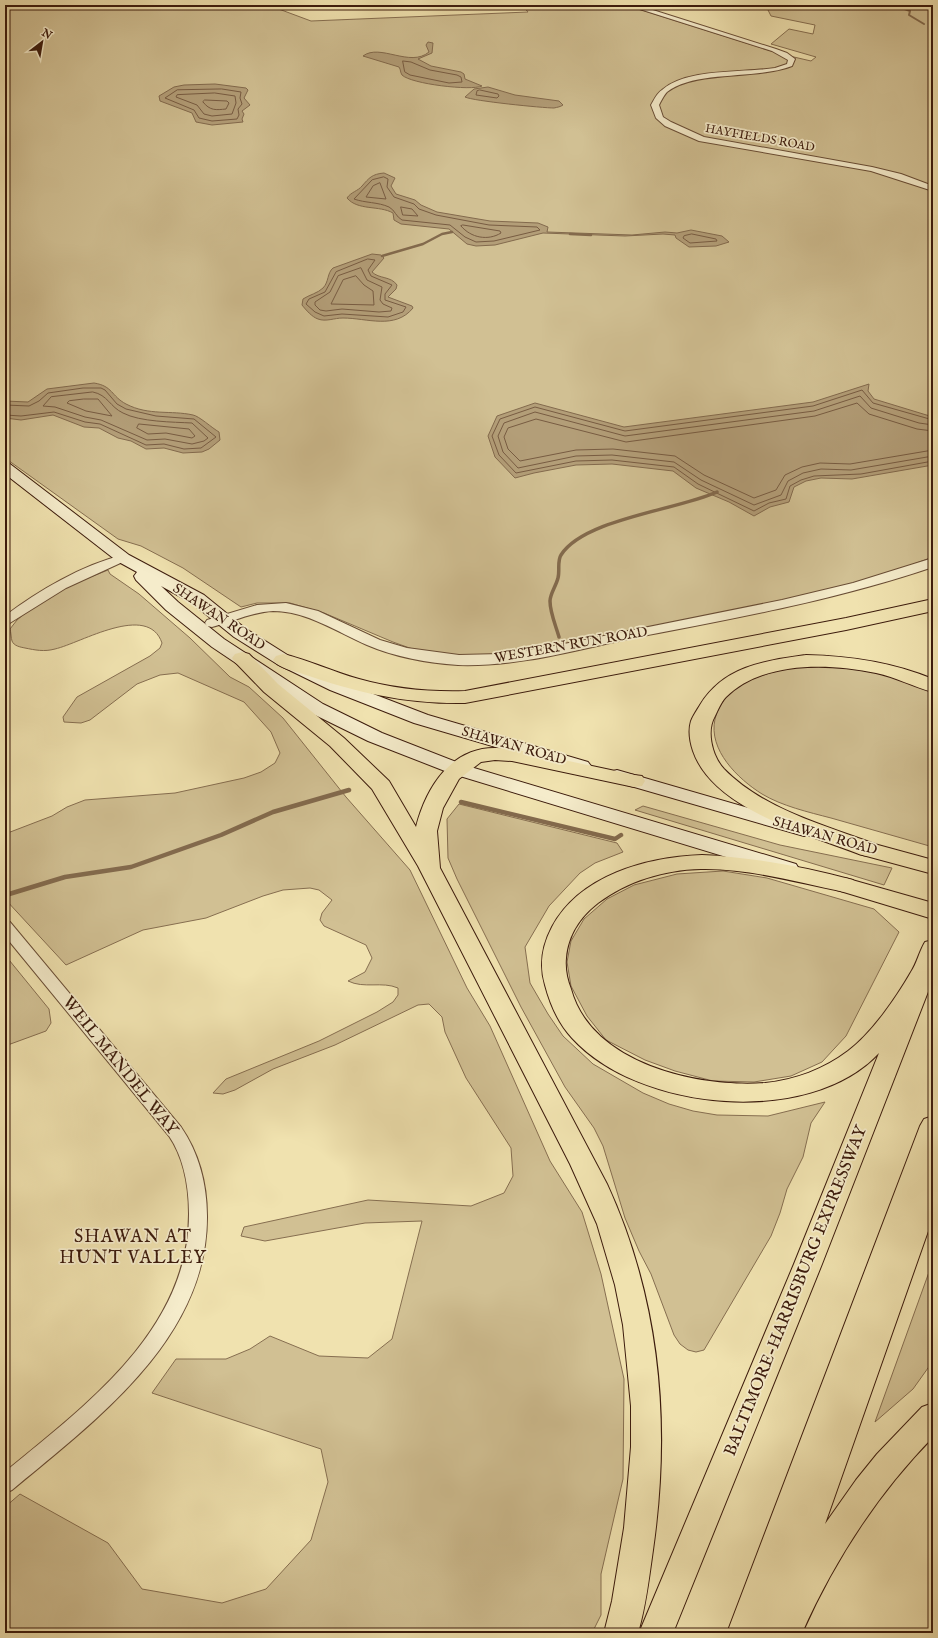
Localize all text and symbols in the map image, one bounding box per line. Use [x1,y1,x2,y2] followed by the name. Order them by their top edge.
[22,22,62,62] north arrow
[38,25,55,43] text: N
[704,121,816,155] street label: HAYFIELDS ROAD
[169,579,269,655] street label: SHAWAN ROAD
[493,623,649,667] street label: WESTERN RUN ROAD
[460,722,568,770] street label: SHAWAN ROAD
[771,812,879,860] street label: SHAWAN ROAD
[58,992,183,1141] street label: WEIL MANDEL WAY
[720,1121,873,1459] street label: BALTIMORE-HARRISBURG EXPRESSWAY
[59,1226,207,1270] district label: SHAWAN AT HUNT VALLEY

